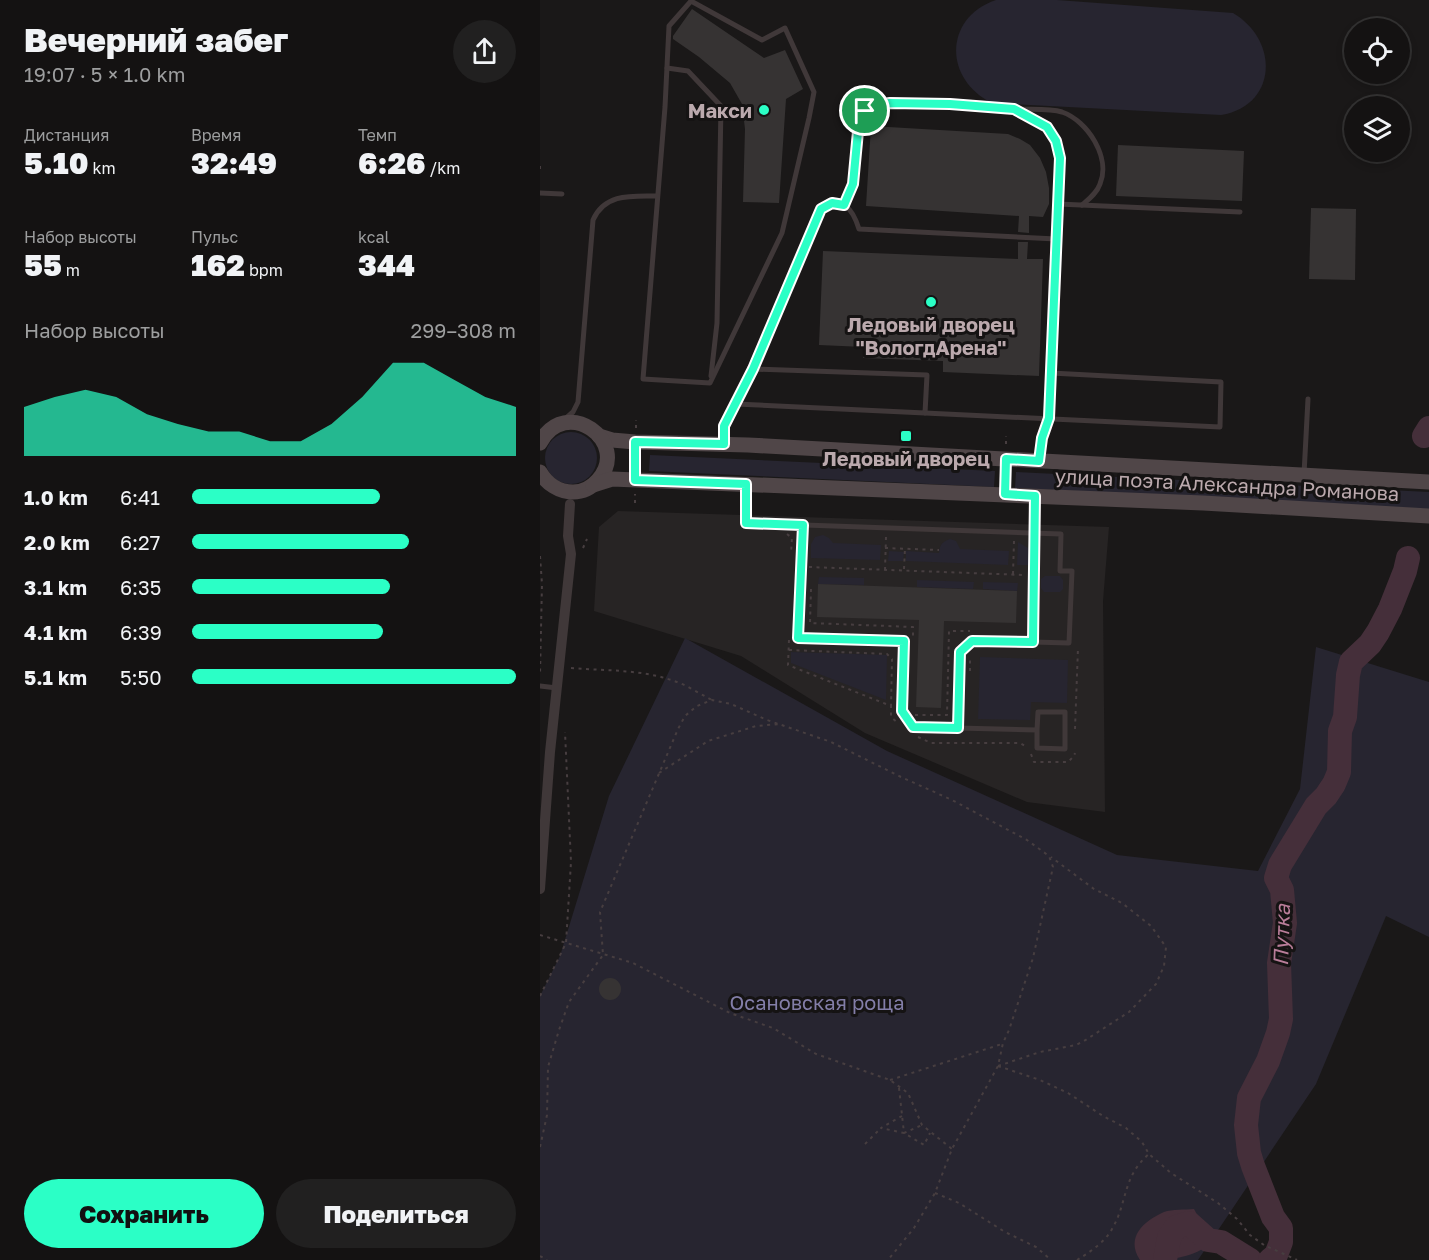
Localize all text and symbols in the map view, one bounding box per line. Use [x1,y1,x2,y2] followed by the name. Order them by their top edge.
[1344,18,1410,162] map controls
[1344,18,1410,84] button: locate
[24,20,289,59] text: Вечерний забег
[453,20,516,83] button: share
[24,62,186,86] text: 19:07 · 5 × 1.0 km
[839,85,890,136] pin
[848,94,881,127] icon: arrive
[1344,96,1410,162] button: layers
[688,98,752,122] place label: Макси
[757,103,771,117] marker: Макси
[24,125,109,145] text: Дистанция
[191,125,241,145] text: Время
[358,125,397,145] text: Темп
[24,145,88,181] text: 5.10
[191,145,277,181] text: 32:49
[358,145,426,181] text: 6:26
[88,158,116,178] text: km
[426,158,460,178] text: /km
[24,227,137,247] text: Набор высоты
[191,227,238,247] text: Пульс
[358,227,390,247] text: kcal
[24,247,62,283] text: 55
[191,247,245,283] text: 162
[358,247,415,283] text: 344
[62,260,80,280] text: m
[245,260,283,280] text: bpm
[924,295,938,309] marker: Ледовый дворец "ВологдАрена"
[847,312,1015,359] place label: Ледовый дворец "ВологдАрена"
[24,318,165,342] text: Набор высоты
[411,318,516,342] text: 299–308 m
[899,429,913,443] marker: Ледовый дворец
[822,446,990,470] place label: Ледовый дворец
[1054,463,1400,505] street label: улица поэта Александра Романова
[24,485,88,509] text: 1.0 km
[120,485,160,509] text: 6:41
[24,530,90,554] text: 2.0 km
[120,530,160,554] text: 6:27
[24,575,87,599] text: 3.1 km
[120,575,161,599] text: 6:35
[24,620,87,644] text: 4.1 km
[120,620,162,644] text: 6:39
[24,665,87,689] text: 5.1 km
[120,665,162,689] text: 5:50
[1267,902,1295,966] water label: Путка
[730,990,905,1014] park label: Осановская роща
[24,1179,264,1248] button: Сохранить
[276,1179,516,1248] button: Поделиться

